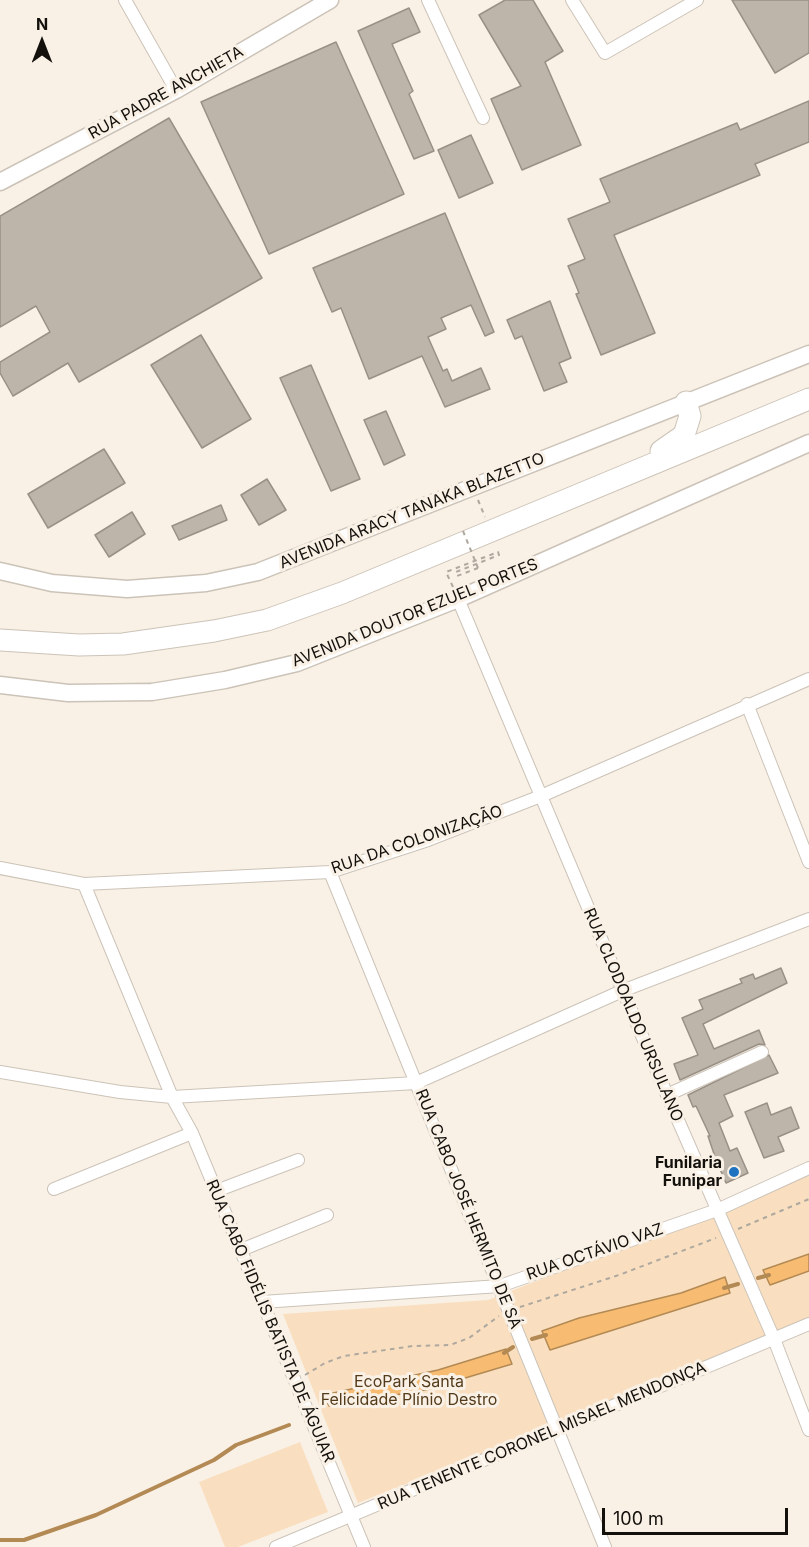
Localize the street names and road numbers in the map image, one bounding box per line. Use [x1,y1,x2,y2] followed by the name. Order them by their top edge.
[85,42,247,144] street label: RUA PADRE ANCHIETA
[277,449,547,573] street label: AVENIDA ARACY TANAKA BLAZETTO
[289,555,541,671] street label: AVENIDA DOUTOR EZUEL PORTES
[329,802,505,878] street label: RUA DA COLONIZAÇÃO
[579,905,687,1125] street label: RUA CLODOALDO URSULANO
[411,1086,525,1332] street label: RUA CABO JOSÉ HERMITO DE SÁ
[202,1177,338,1465] street label: RUA CABO FIDÉLIS BATISTA DE ÁGUIAR
[524,1220,666,1284] street label: RUA OCTÁVIO VAZ
[375,1358,709,1514] street label: RUA TENENTE CORONEL MISAEL MENDONÇA

